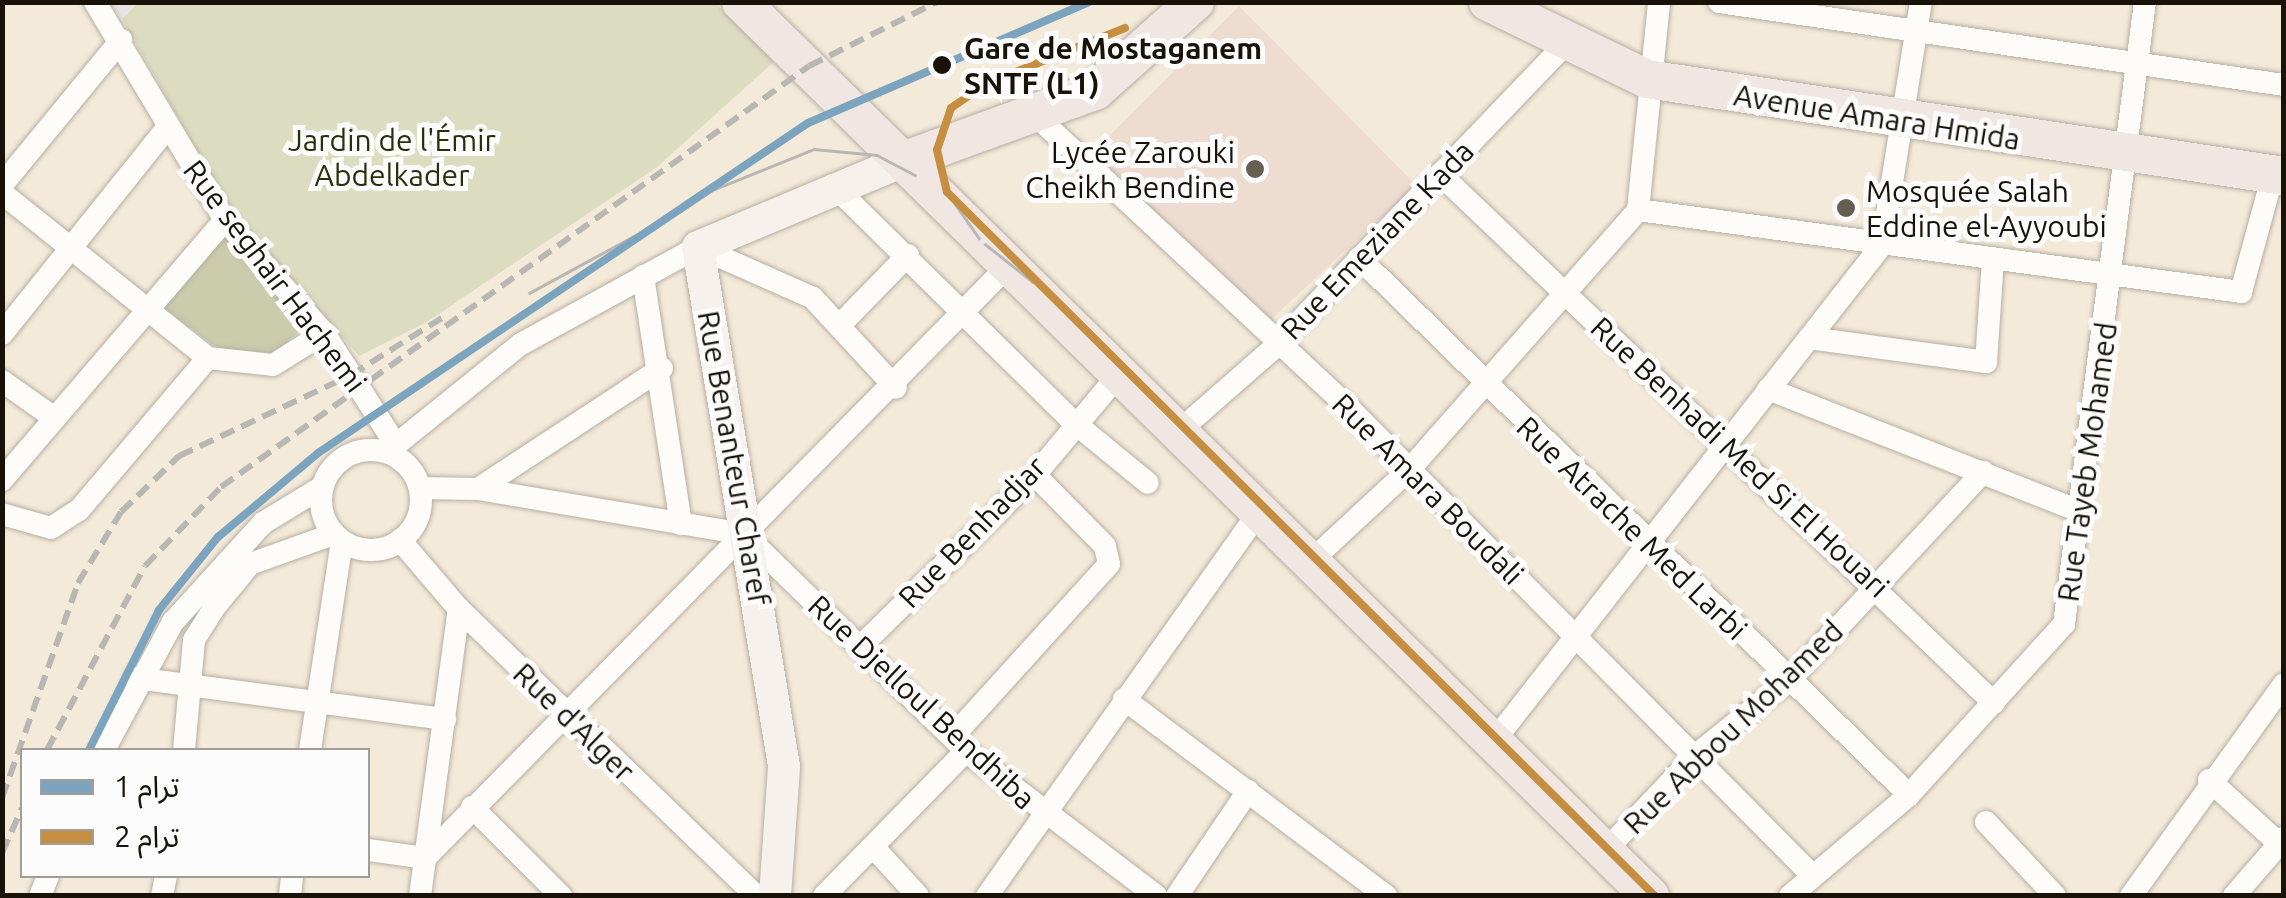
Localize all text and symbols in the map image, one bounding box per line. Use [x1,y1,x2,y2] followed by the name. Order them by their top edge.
[964,30,1262,100] place label: Gare de Mostaganem SNTF (L1)
[929,52,955,78] marker: Gare de Mostaganem SNTF (L1)
[1731,77,2023,157] street label: Avenue Amara Hmida
[288,122,496,192] park label: Jardin de l'Émir Abdelkader
[1273,133,1481,347] street label: Rue Emeziane Kada
[1025,134,1235,204] place label: Lycée Zarouki Cheikh Bendine
[176,153,374,399] street label: Rue seghair Hachemi
[1244,158,1266,180] marker: Lycée Zarouki Cheikh Bendine
[1866,173,2107,244] place label: Mosquée Salah Eddine el-Ayyoubi
[1835,197,1857,219] marker: Mosquée Salah Eddine el-Ayyoubi
[690,308,778,608] street label: Rue Benanteur Charef
[1583,309,1897,605] street label: Rue Benhadi Med Si El Houari
[2050,320,2124,604] street label: Rue Tayeb Mohamed
[1325,386,1531,592] street label: Rue Amara Boudali
[1510,409,1754,647] street label: Rue Atrache Med Larbi
[891,449,1053,615] street label: Rue Benhadjar
[801,588,1043,816] street label: Rue Djelloul Bendhiba
[1616,613,1850,841] street label: Rue Abbou Mohamed
[506,655,642,789] street label: Rue d'Alger
[20,748,370,878] legend
[114,769,180,803] text: ترام 1
[114,819,180,853] text: ترام 2

